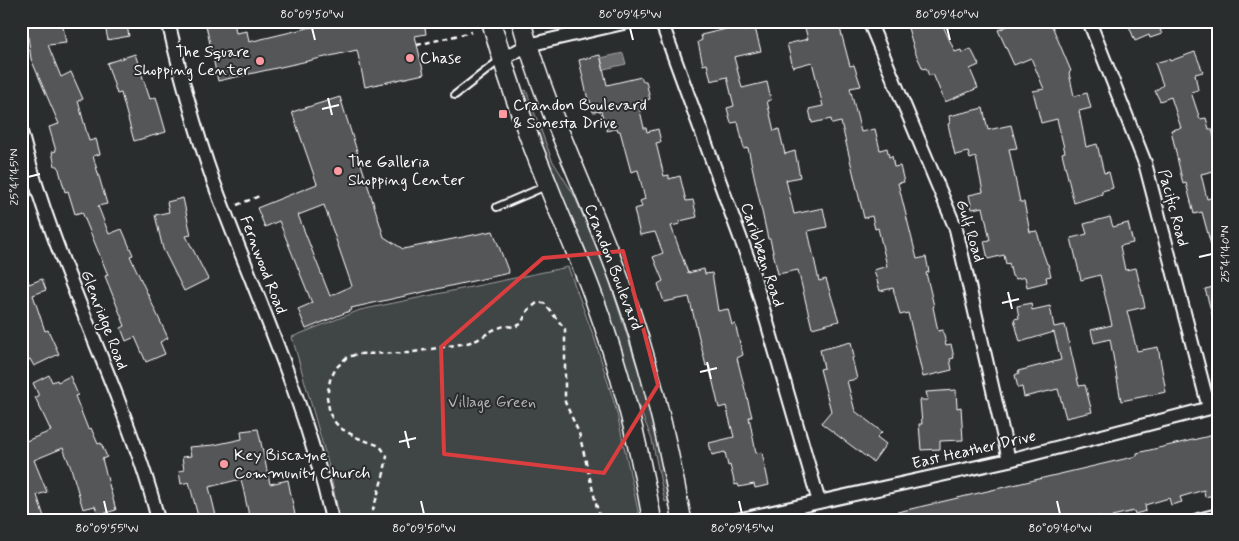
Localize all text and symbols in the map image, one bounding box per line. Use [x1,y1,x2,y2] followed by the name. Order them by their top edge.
[280,7,344,23] text: 80°09'50"W
[599,7,661,23] text: 80°09'45"W
[915,7,979,23] text: 80°09'40"W
[134,42,250,81] place label: The Square Shopping Center
[420,48,461,69] place label: Chase
[404,52,416,64] marker: Chase
[254,55,266,67] marker: The Square Shopping Center
[513,95,647,134] place label: Crandon Boulevard & Sonesta Drive
[497,108,509,120] marker: Crandon Boulevard & Sonesta Drive
[7,149,23,205] text: 25°41'45"N
[348,152,465,191] place label: The Galleria Shopping Center
[332,165,344,177] marker: The Galleria Shopping Center
[1153,167,1193,249] street label: Pacific Road
[951,197,989,265] street label: Gulf Road
[735,200,789,310] street label: Caribbean Road
[579,201,647,333] street label: Crandon Boulevard
[235,213,291,317] street label: Fernwood Road
[1218,225,1234,283] text: 25°41'40"N
[74,267,133,373] street label: Glenridge Road
[448,392,536,413] park label: Village Green
[910,425,1038,475] street label: East Heather Drive
[234,445,370,484] place label: Key Biscayne Community Church
[218,458,230,470] marker: Key Biscayne Community Church
[76,521,139,537] text: 80°09'55"W
[392,521,456,537] text: 80°09'50"W
[711,521,773,537] text: 80°09'45"W
[1028,521,1092,537] text: 80°09'40"W

